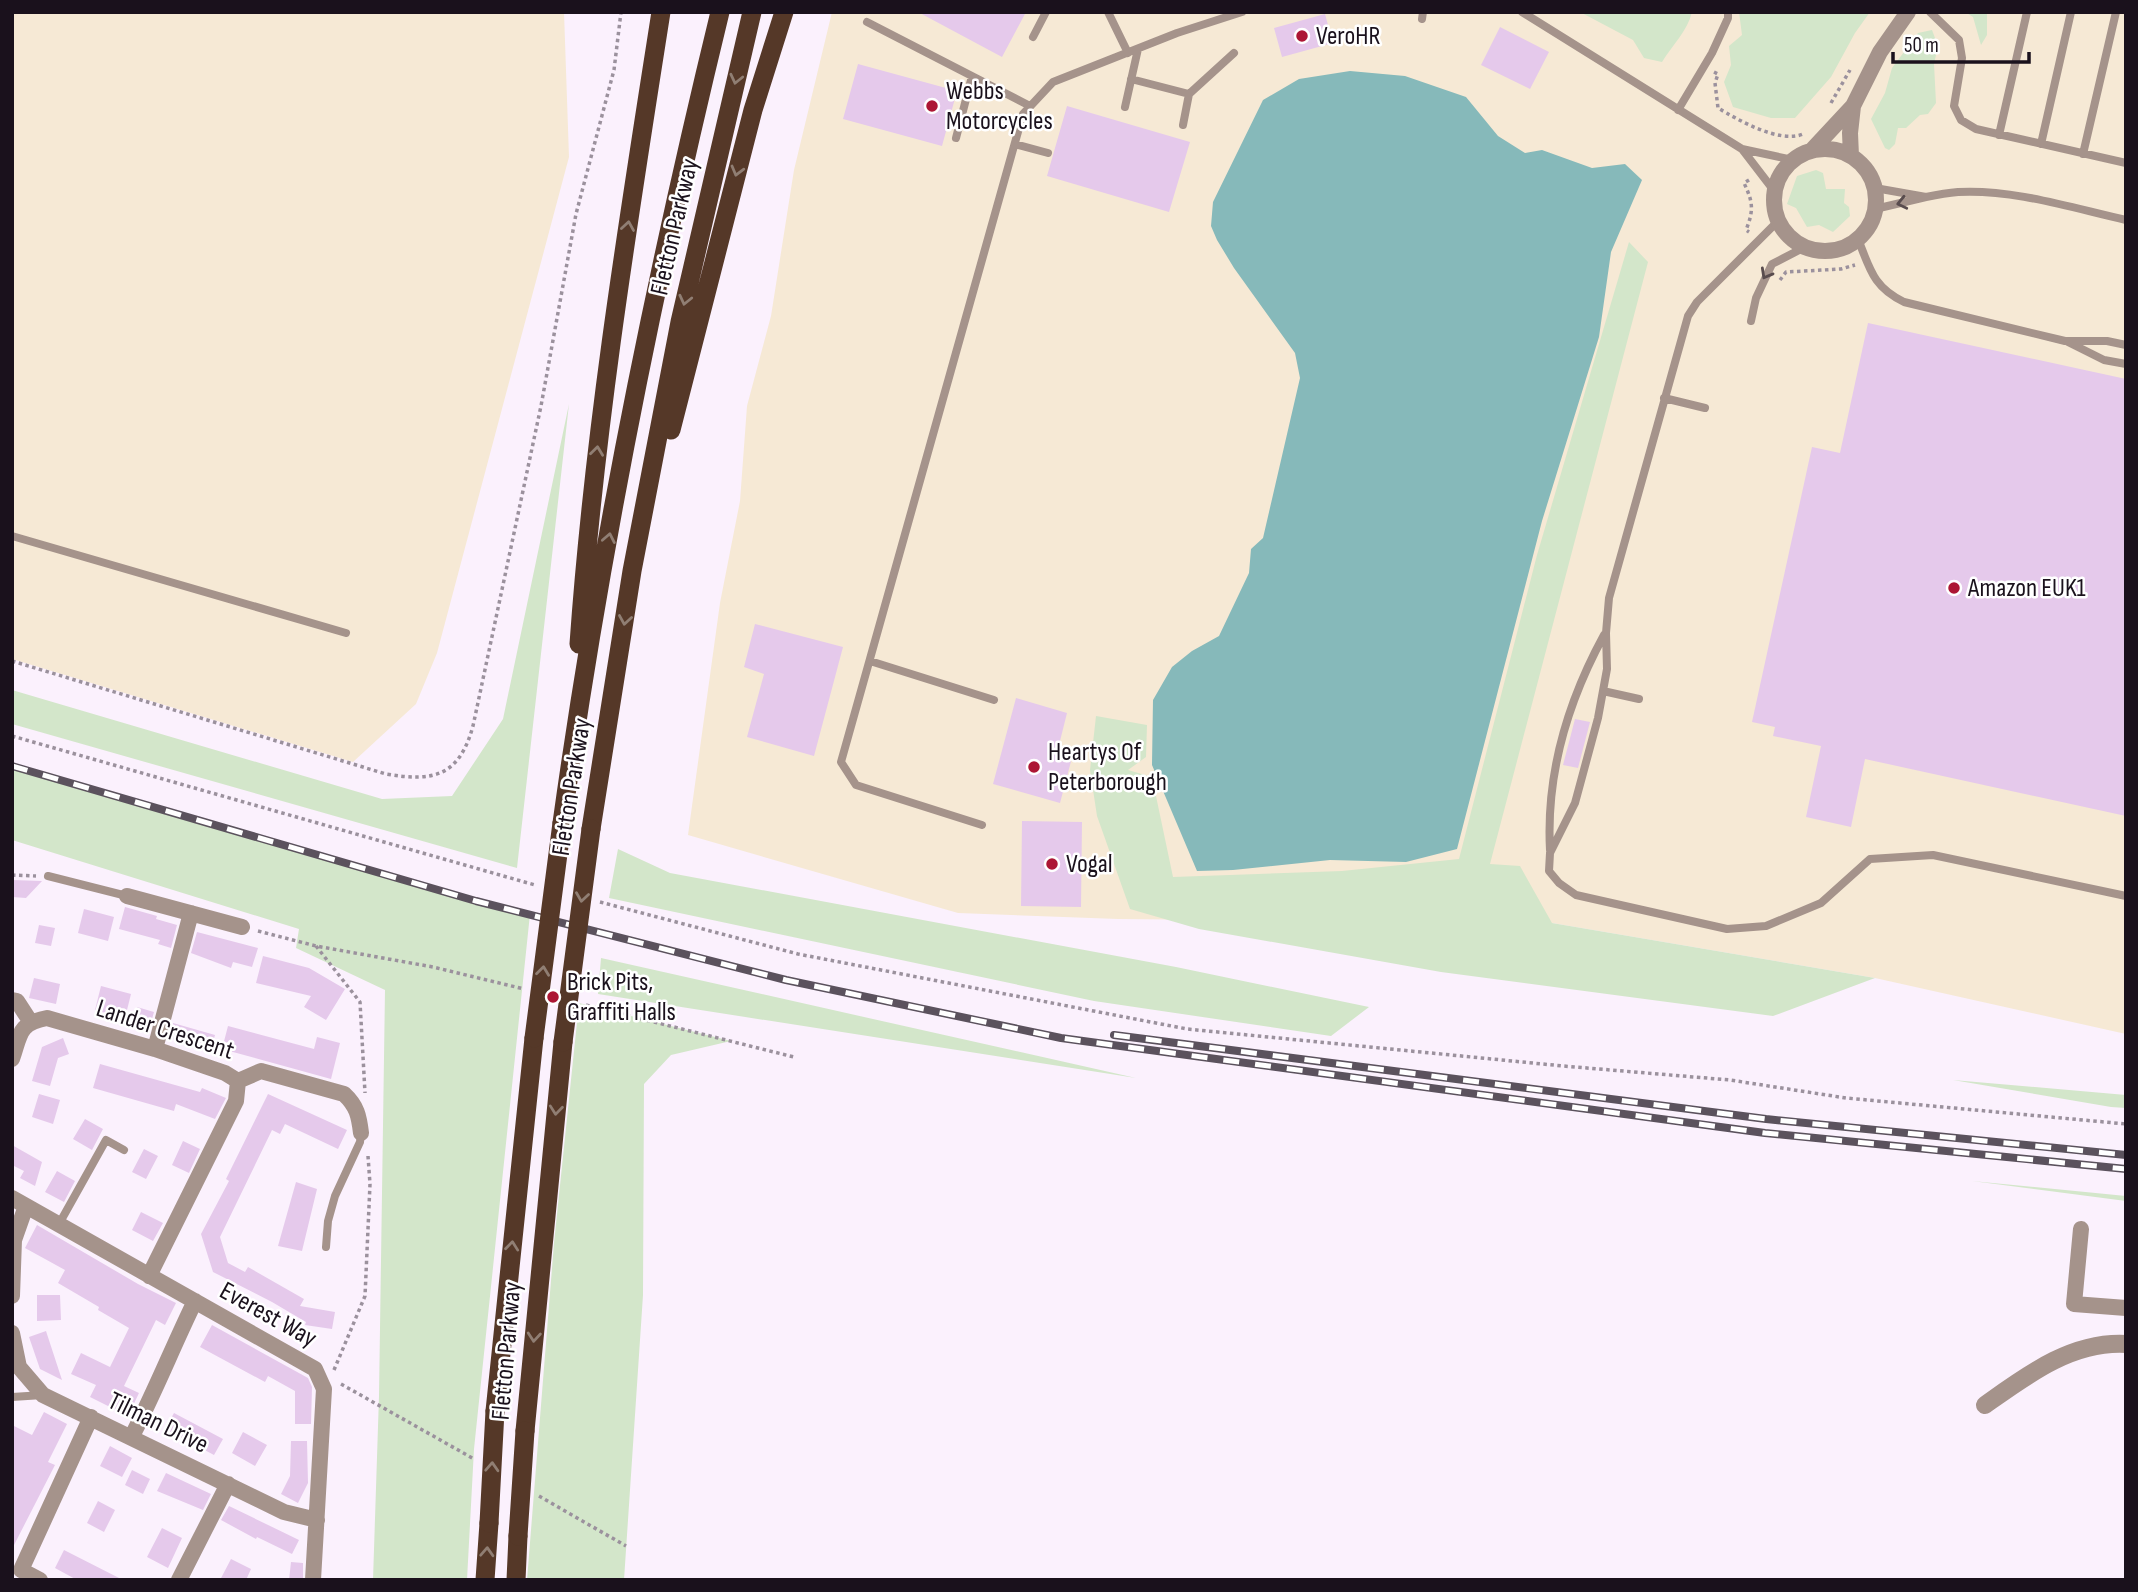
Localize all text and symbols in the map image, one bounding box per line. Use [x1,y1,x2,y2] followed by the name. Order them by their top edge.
[1316,21,1380,52] place label: VeroHR
[1893,21,2030,65] scale bar
[1294,28,1310,44] marker: VeroHR
[1904,33,1939,58] text: 50 m
[730,72,744,84] one-way arrow
[946,76,1053,137] place label: Webbs Motorcycles
[924,98,940,114] marker: Webbs Motorcycles
[644,156,706,298] street label: Fletton Parkway
[730,165,745,177] one-way arrow
[1896,194,1908,209] one-way arrow
[620,220,635,232] one-way arrow
[1761,267,1774,280] one-way arrow
[679,294,693,306] one-way arrow
[590,445,605,457] one-way arrow
[600,532,615,544] one-way arrow
[1967,573,2086,604] place label: Amazon EUK1
[1946,580,1962,596] marker: Amazon EUK1
[617,614,632,626] one-way arrow
[546,716,598,858] street label: Fletton Parkway
[1048,737,1167,798] place label: Heartys Of Peterborough
[1026,759,1042,775] marker: Heartys Of Peterborough
[1066,849,1113,880] place label: Vogal
[1044,856,1060,872] marker: Vogal
[575,891,590,903] one-way arrow
[535,965,550,976] one-way arrow
[567,967,676,1028] place label: Brick Pits, Graffiti Halls
[545,989,561,1005] marker: Brick Pits, Graffiti Halls
[92,993,238,1067] street label: Lander Crescent
[549,1105,564,1116] one-way arrow
[504,1240,519,1251] one-way arrow
[214,1276,322,1354] street label: Everest Way
[486,1280,528,1422] street label: Fletton Parkway
[527,1332,542,1343] one-way arrow
[103,1385,213,1461] street label: Tilman Drive
[484,1462,499,1473] one-way arrow
[479,1546,494,1557] one-way arrow

